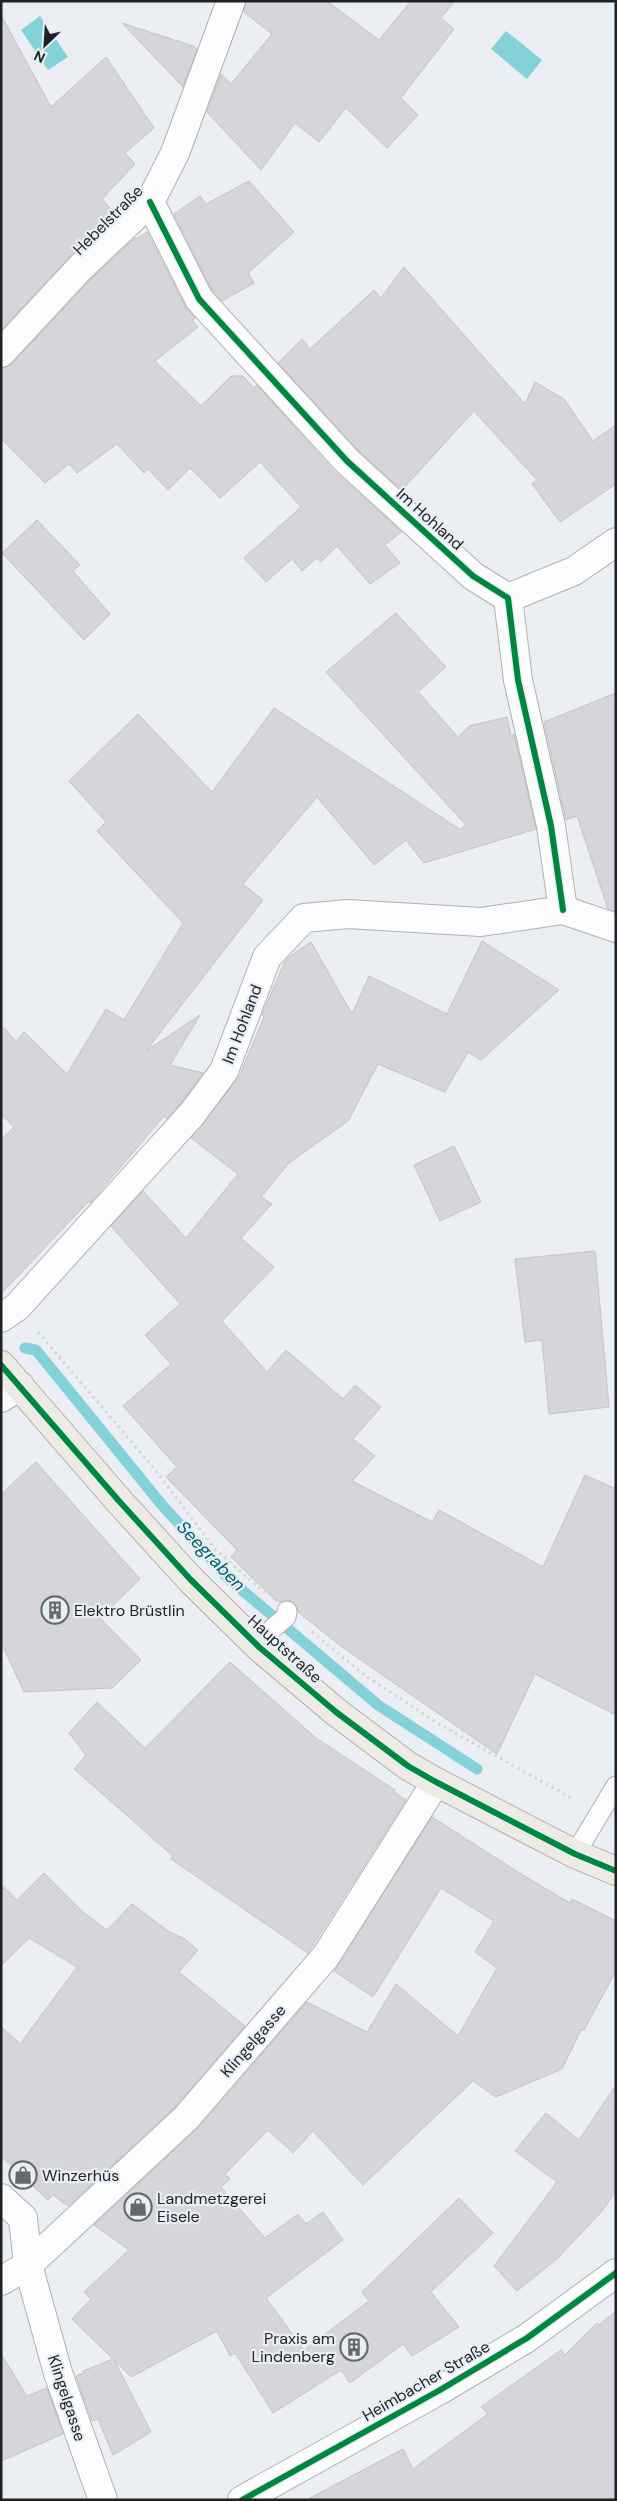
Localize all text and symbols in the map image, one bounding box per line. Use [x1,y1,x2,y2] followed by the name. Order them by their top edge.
[20,20,70,70] north arrow
[31,46,48,67] text: N
[69,181,147,259] street label: Hebelstraße
[392,483,468,555] street label: Im Hohland
[217,981,267,1067] street label: Im Hohland
[171,1516,251,1596] water label: Seegraben
[40,1595,70,1625] building icon: Elektro Brüstlin
[74,1600,185,1621] place label: Elektro Brüstlin
[244,1610,326,1688] street label: Hauptstraße
[216,2000,290,2082] street label: Klingelgasse
[8,2160,38,2190] shop icon: Winzerhüs
[42,2165,119,2186] place label: Winzerhüs
[157,2188,266,2227] place label: Landmetzgerei Eisele
[123,2192,153,2222] shop icon: Landmetzgerei Eisele
[251,2328,335,2367] place label: Praxis am Lindenberg
[339,2332,369,2362] building icon: Praxis am Lindenberg
[358,2336,494,2426] street label: Heimbacher Straße
[43,2352,91,2444] street label: Klingelgasse

